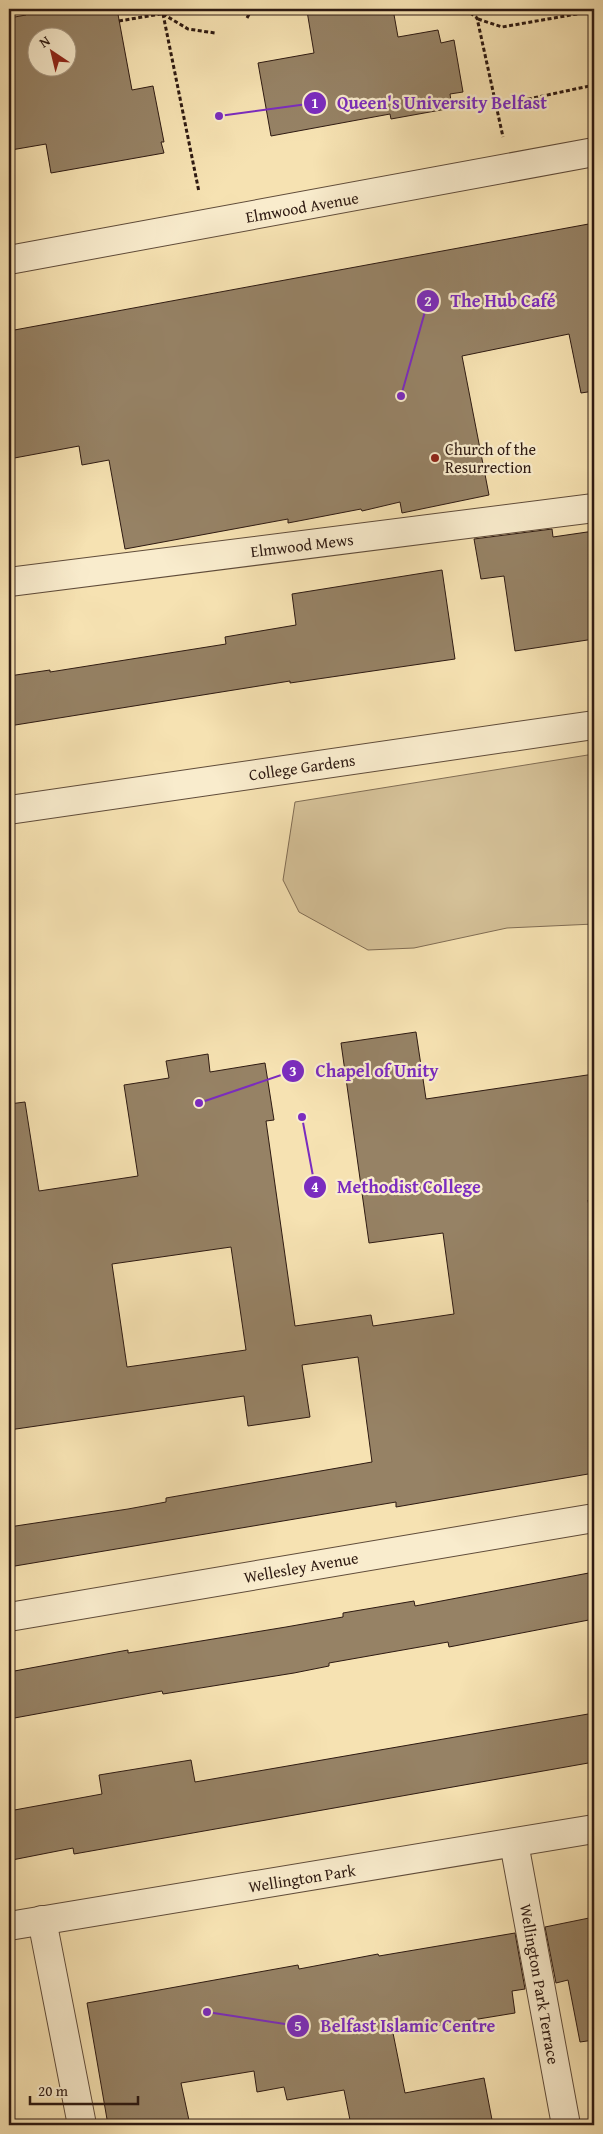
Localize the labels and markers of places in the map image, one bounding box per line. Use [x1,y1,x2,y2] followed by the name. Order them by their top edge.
[302,86,557,119] callout: Queen's University Belfast
[415,285,565,318] callout: The Hub Café
[445,437,536,479] place label: Church of the Resurrection
[429,452,441,464] marker: Church of the Resurrection
[281,1055,448,1088] callout: Chapel of Unity
[302,1170,491,1203] callout: Methodist College
[286,2009,505,2042] callout: Belfast Islamic Centre

